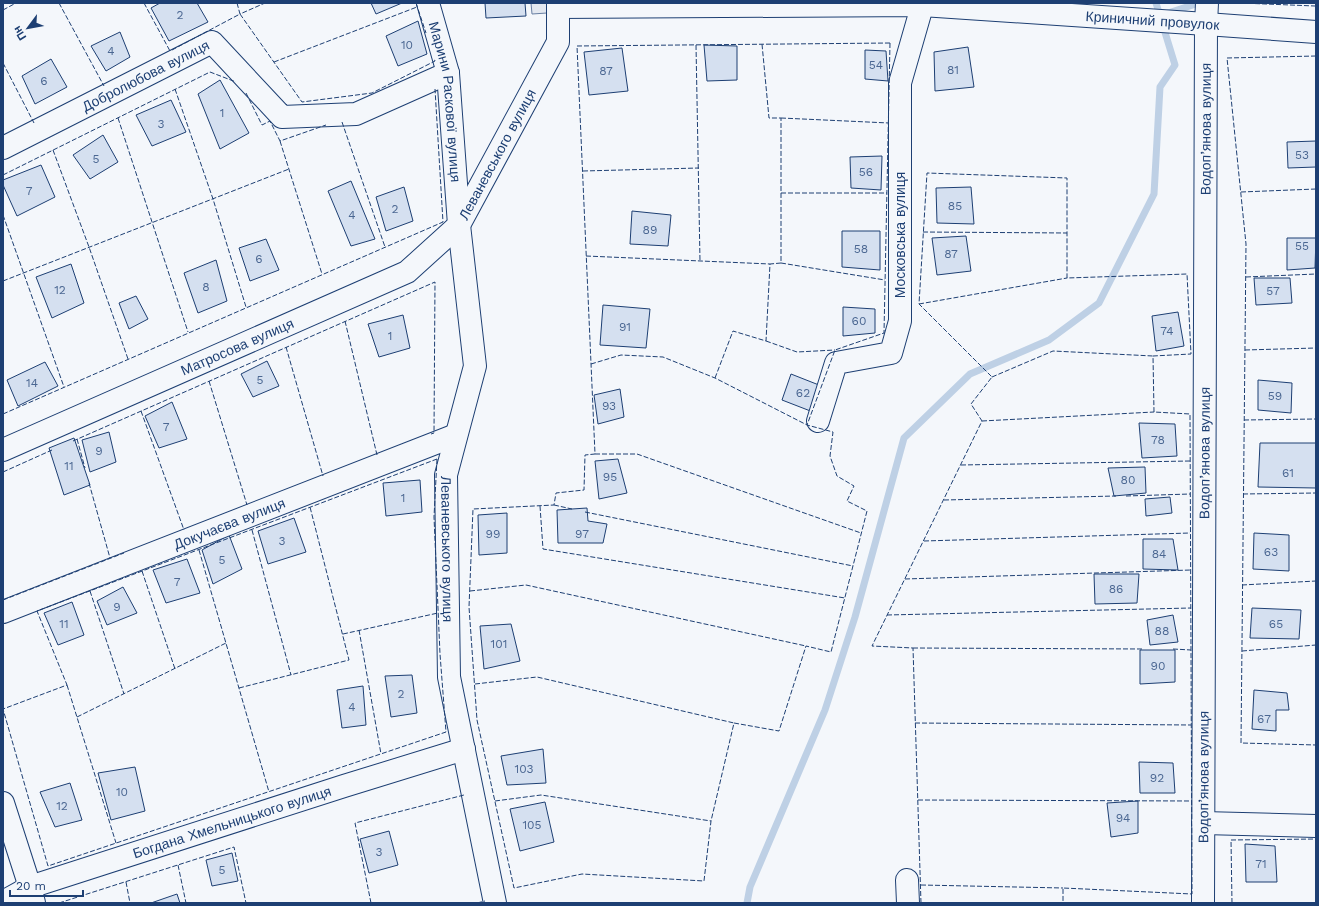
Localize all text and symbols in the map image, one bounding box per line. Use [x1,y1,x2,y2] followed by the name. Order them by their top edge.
[8,8,48,48] north arrow
[177,8,184,22] house number: 2
[1085,8,1221,33] street label: Криничний провулок
[426,20,464,183] street label: Марини Раскової вулиця
[11,23,29,43] text: Пн
[79,37,212,115] street label: Добролюбова вулиця
[401,38,413,52] house number: 10
[107,44,115,58] house number: 4
[869,58,883,72] house number: 54
[947,63,959,77] house number: 81
[1197,63,1214,195] street label: Водоп’янова вулиця
[599,64,613,78] house number: 87
[40,74,48,88] house number: 6
[455,86,539,222] street label: Леваневського вулиця
[220,106,224,120] house number: 1
[158,117,165,131] house number: 3
[1295,148,1309,162] house number: 53
[93,152,100,166] house number: 5
[859,165,873,179] house number: 56
[892,172,908,298] street label: Московська вулиця
[26,184,33,198] house number: 7
[948,199,962,213] house number: 85
[392,202,399,216] house number: 2
[348,208,356,222] house number: 4
[643,223,657,237] house number: 89
[1295,239,1309,253] house number: 55
[854,242,868,256] house number: 58
[944,247,958,261] house number: 87
[255,252,263,266] house number: 6
[202,280,210,294] house number: 8
[54,283,66,297] house number: 12
[1266,284,1280,298] house number: 57
[852,314,866,328] house number: 60
[178,315,296,379] street label: Матросова вулиця
[619,320,631,334] house number: 91
[1160,324,1174,338] house number: 74
[388,329,392,343] house number: 1
[257,373,264,387] house number: 5
[26,376,38,390] house number: 14
[796,386,810,400] house number: 62
[1196,387,1213,519] street label: Водоп’янова вулиця
[1268,389,1282,403] house number: 59
[602,399,616,413] house number: 93
[163,420,170,434] house number: 7
[1151,433,1165,447] house number: 78
[95,444,103,458] house number: 9
[64,459,74,473] house number: 11
[1282,466,1294,480] house number: 61
[603,470,617,484] house number: 95
[1121,473,1135,487] house number: 80
[438,476,456,622] street label: Леваневського вулиця
[401,491,405,505] house number: 1
[171,495,287,553] street label: Докучаєва вулиця
[486,527,500,541] house number: 99
[575,527,589,541] house number: 97
[279,534,286,548] house number: 3
[1264,545,1278,559] house number: 63
[1152,547,1166,561] house number: 84
[219,553,226,567] house number: 5
[174,575,181,589] house number: 7
[1109,582,1123,596] house number: 86
[113,600,121,614] house number: 9
[59,617,69,631] house number: 11
[1269,617,1283,631] house number: 65
[1155,624,1169,638] house number: 88
[491,637,507,651] house number: 101
[1151,659,1165,673] house number: 90
[398,687,405,701] house number: 2
[348,700,356,714] house number: 4
[1195,711,1212,843] street label: Водоп’янова вулиця
[1257,712,1271,726] house number: 67
[515,762,533,776] house number: 103
[1150,771,1164,785] house number: 92
[131,783,333,861] street label: Богдана Хмельницького вулиця
[116,785,128,799] house number: 10
[56,799,68,813] house number: 12
[1116,811,1130,825] house number: 94
[522,818,542,832] house number: 105
[376,845,383,859] house number: 3
[1255,857,1267,871] house number: 71
[219,863,226,877] house number: 5
[10,872,83,898] scale bar
[16,879,46,893] text: 20 m

